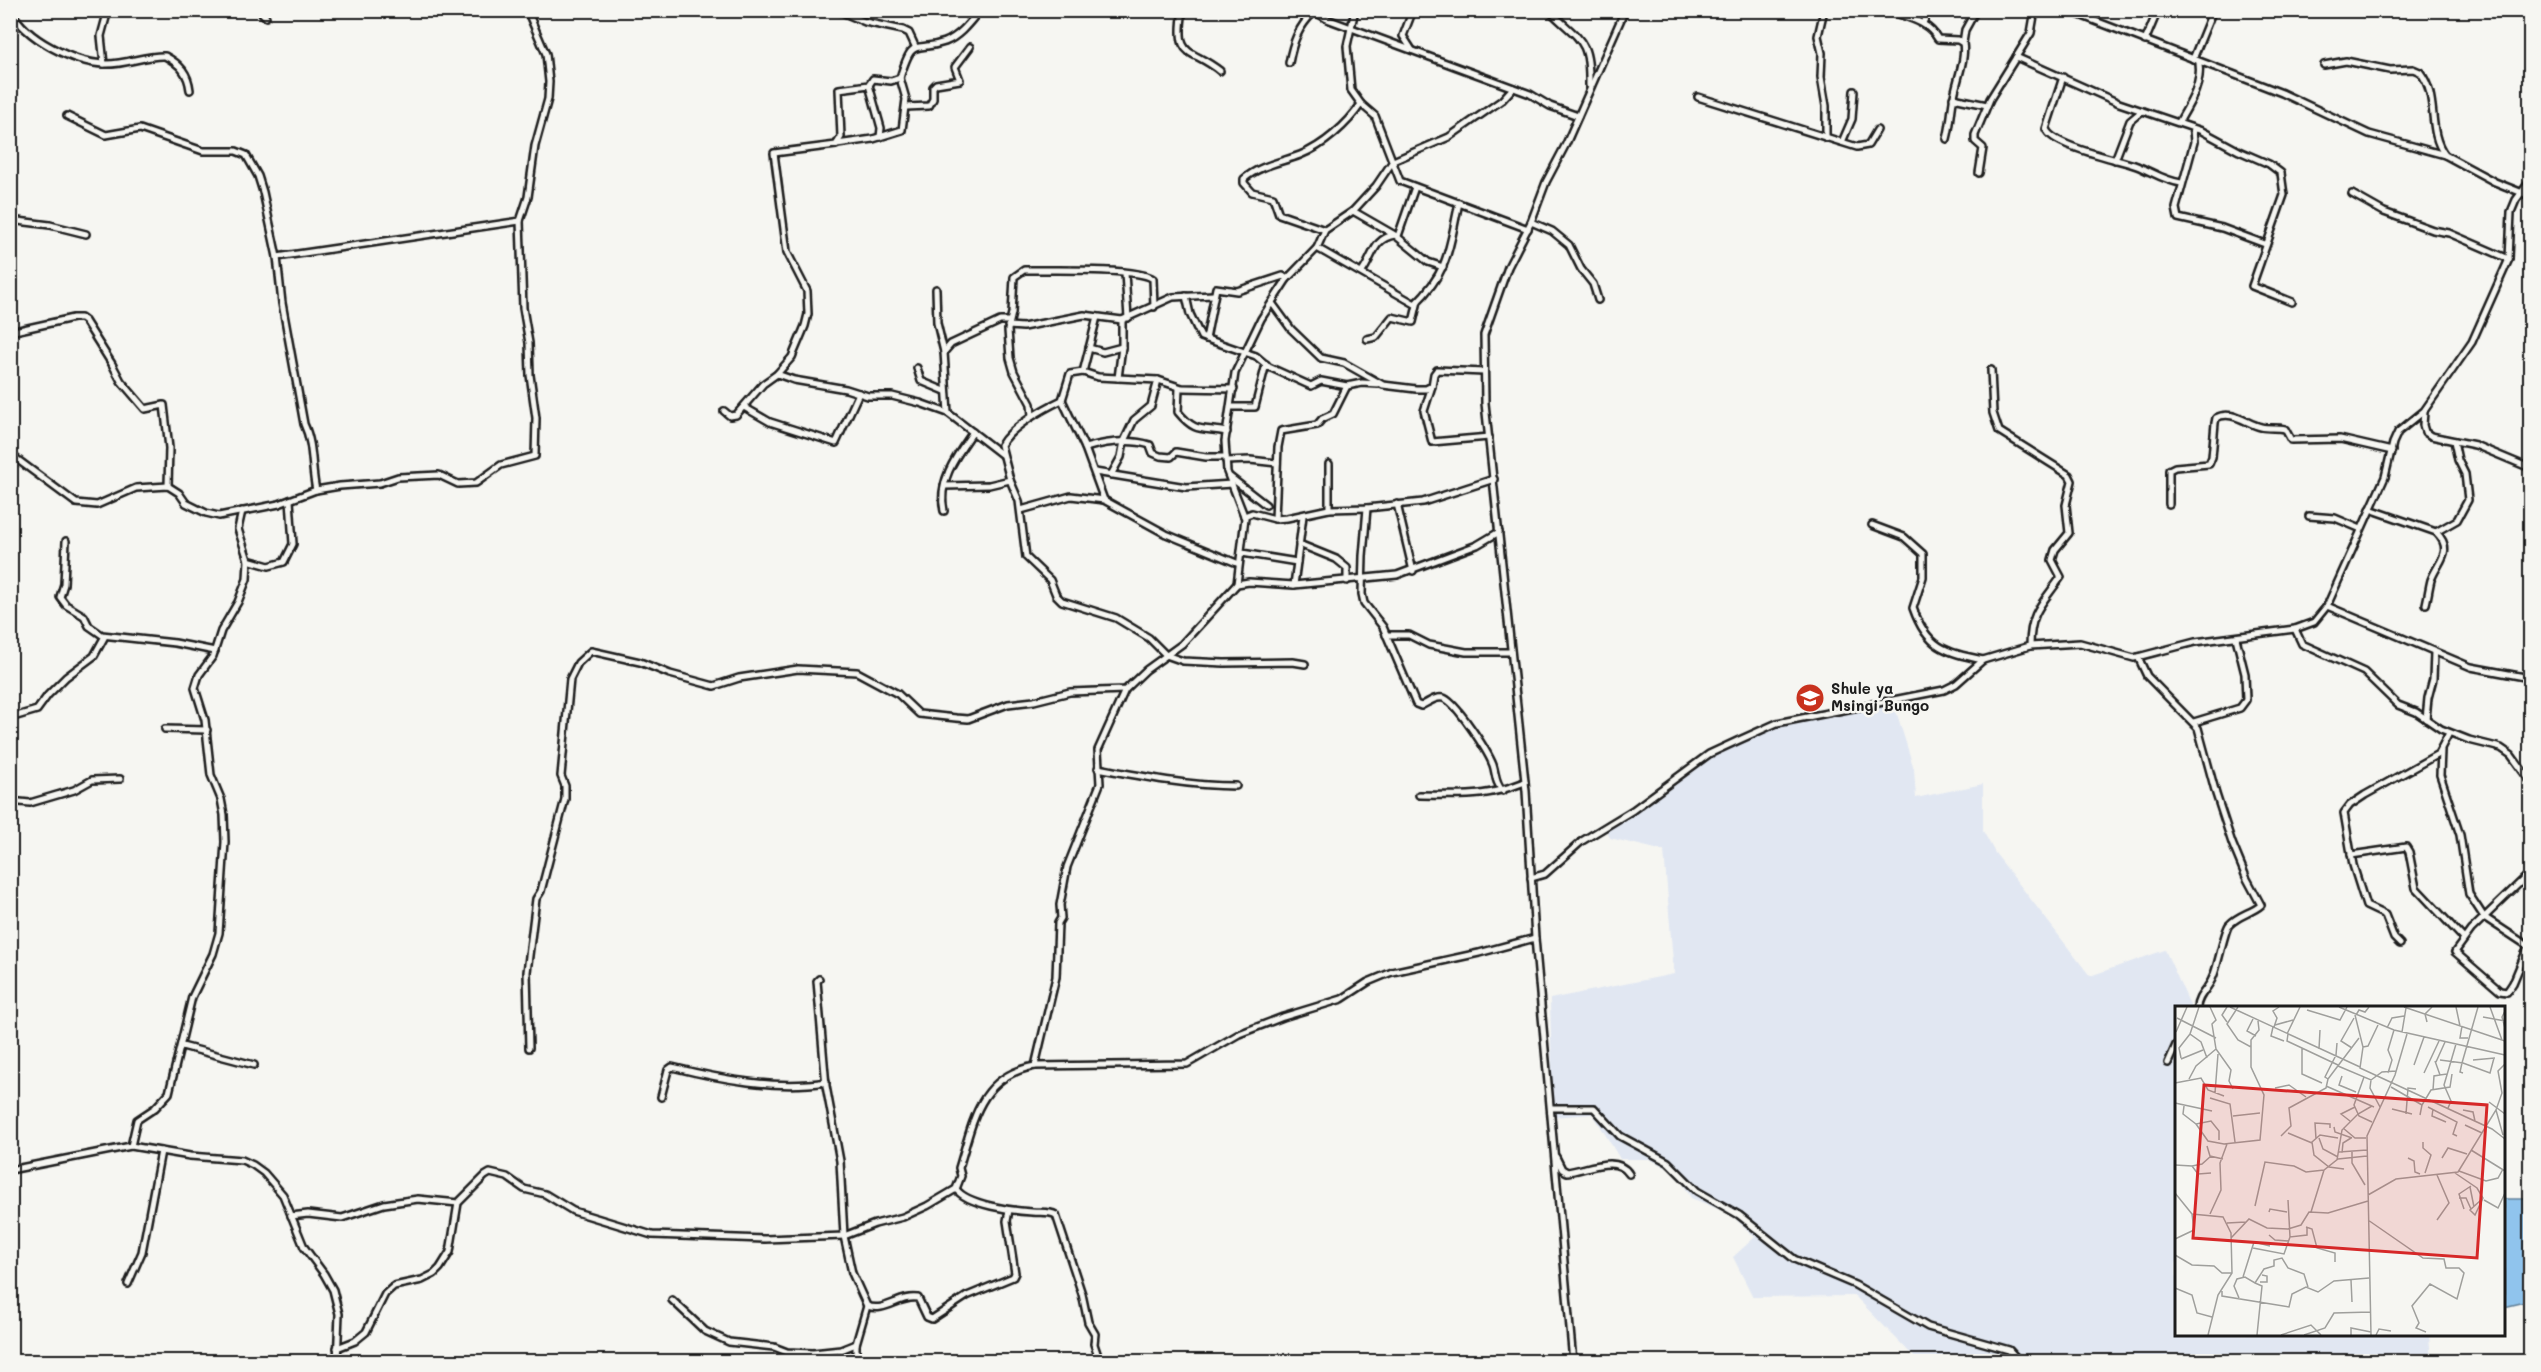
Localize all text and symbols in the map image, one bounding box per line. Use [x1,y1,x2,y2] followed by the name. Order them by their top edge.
[1831,678,1929,715] place label: Shule ya Msingi Bungo
[1794,682,1826,714] school or university icon: Shule ya Msingi Bungo
[2175,1006,2505,1336] inset map

